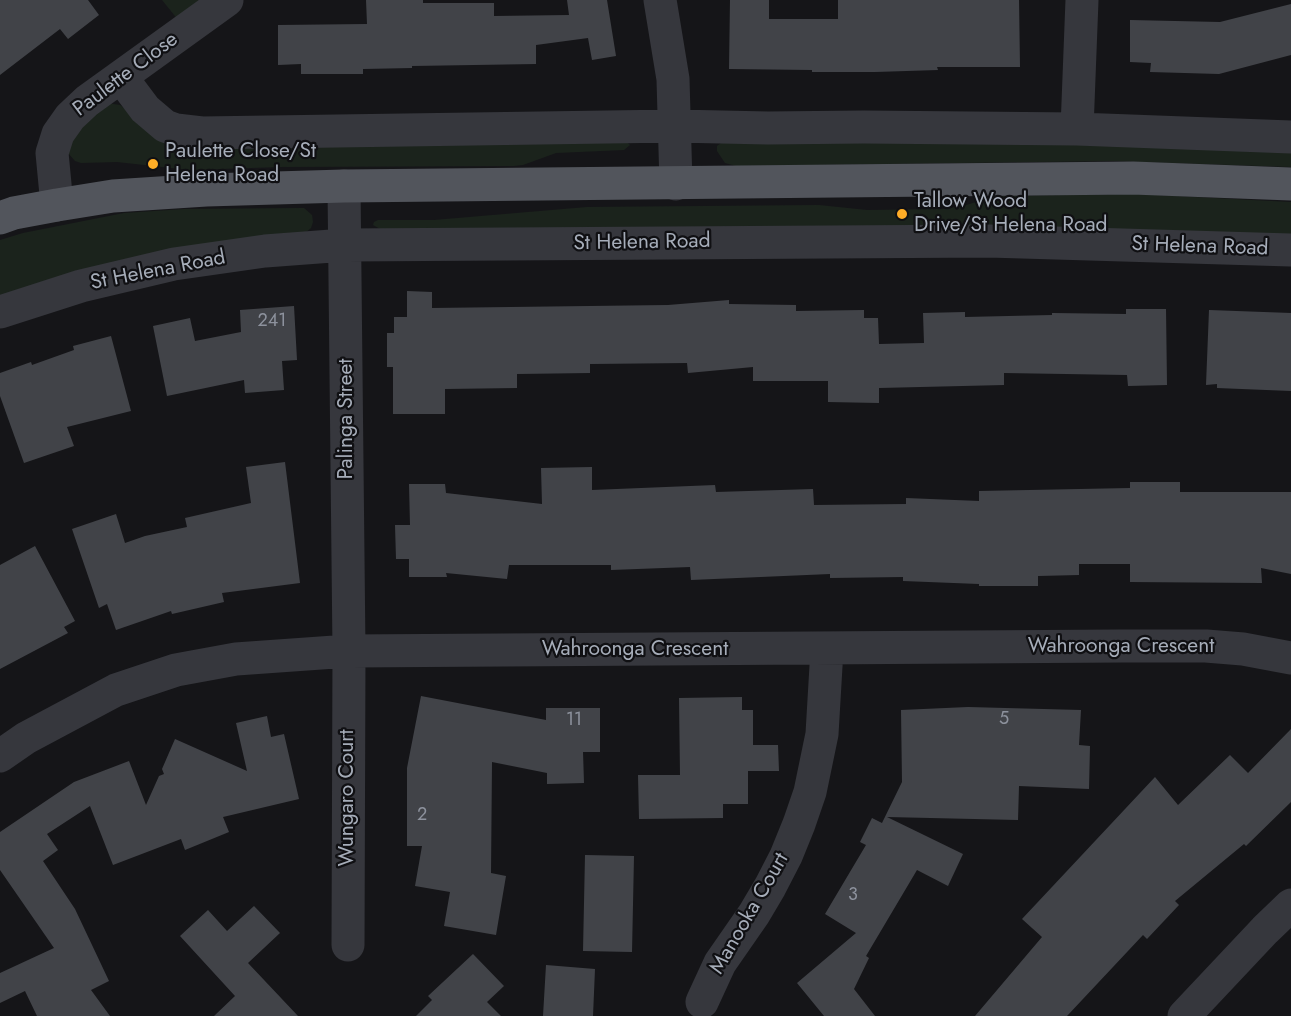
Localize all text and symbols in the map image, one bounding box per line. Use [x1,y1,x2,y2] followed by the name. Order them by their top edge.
[69,27,183,123] street label: Paulette Close
[165,139,316,189] place label: Paulette Close/St Helena Road
[146,157,160,171] marker: Paulette Close/St Helena Road
[914,189,1107,239] place label: Tallow Wood Drive/St Helena Road
[895,207,909,221] marker: Tallow Wood Drive/St Helena Road
[573,229,711,257] street label: St Helena Road
[1131,232,1269,262] street label: St Helena Road
[88,246,228,296] street label: St Helena Road
[258,311,286,333] house number: 241
[334,359,360,479] street label: Palinga Street
[1028,634,1214,660] street label: Wahroonga Crescent
[542,637,728,663] street label: Wahroonga Crescent
[999,709,1009,731] house number: 5
[566,710,582,732] house number: 11
[335,729,361,867] street label: Wungaro Court
[417,805,427,827] house number: 2
[705,849,795,979] street label: Manooka Court
[848,885,858,907] house number: 3

